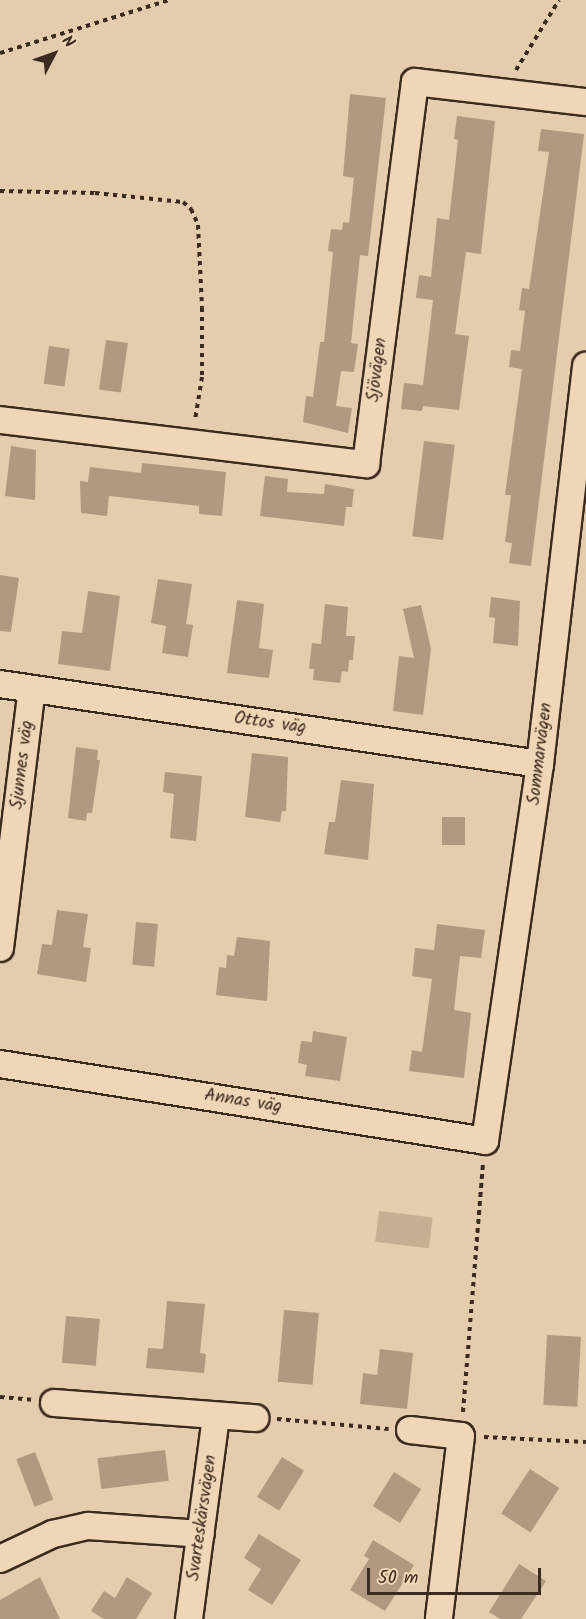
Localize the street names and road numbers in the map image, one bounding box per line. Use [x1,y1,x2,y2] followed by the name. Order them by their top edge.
[363,337,393,403] street label: Sjövägen
[524,702,558,806] street label: Sommarvägen
[233,708,307,740] street label: Ottos väg
[7,719,39,811] street label: Sjunnes väg
[203,1085,283,1119] street label: Annas väg
[183,1454,223,1582] street label: Svarteskärsvägen

